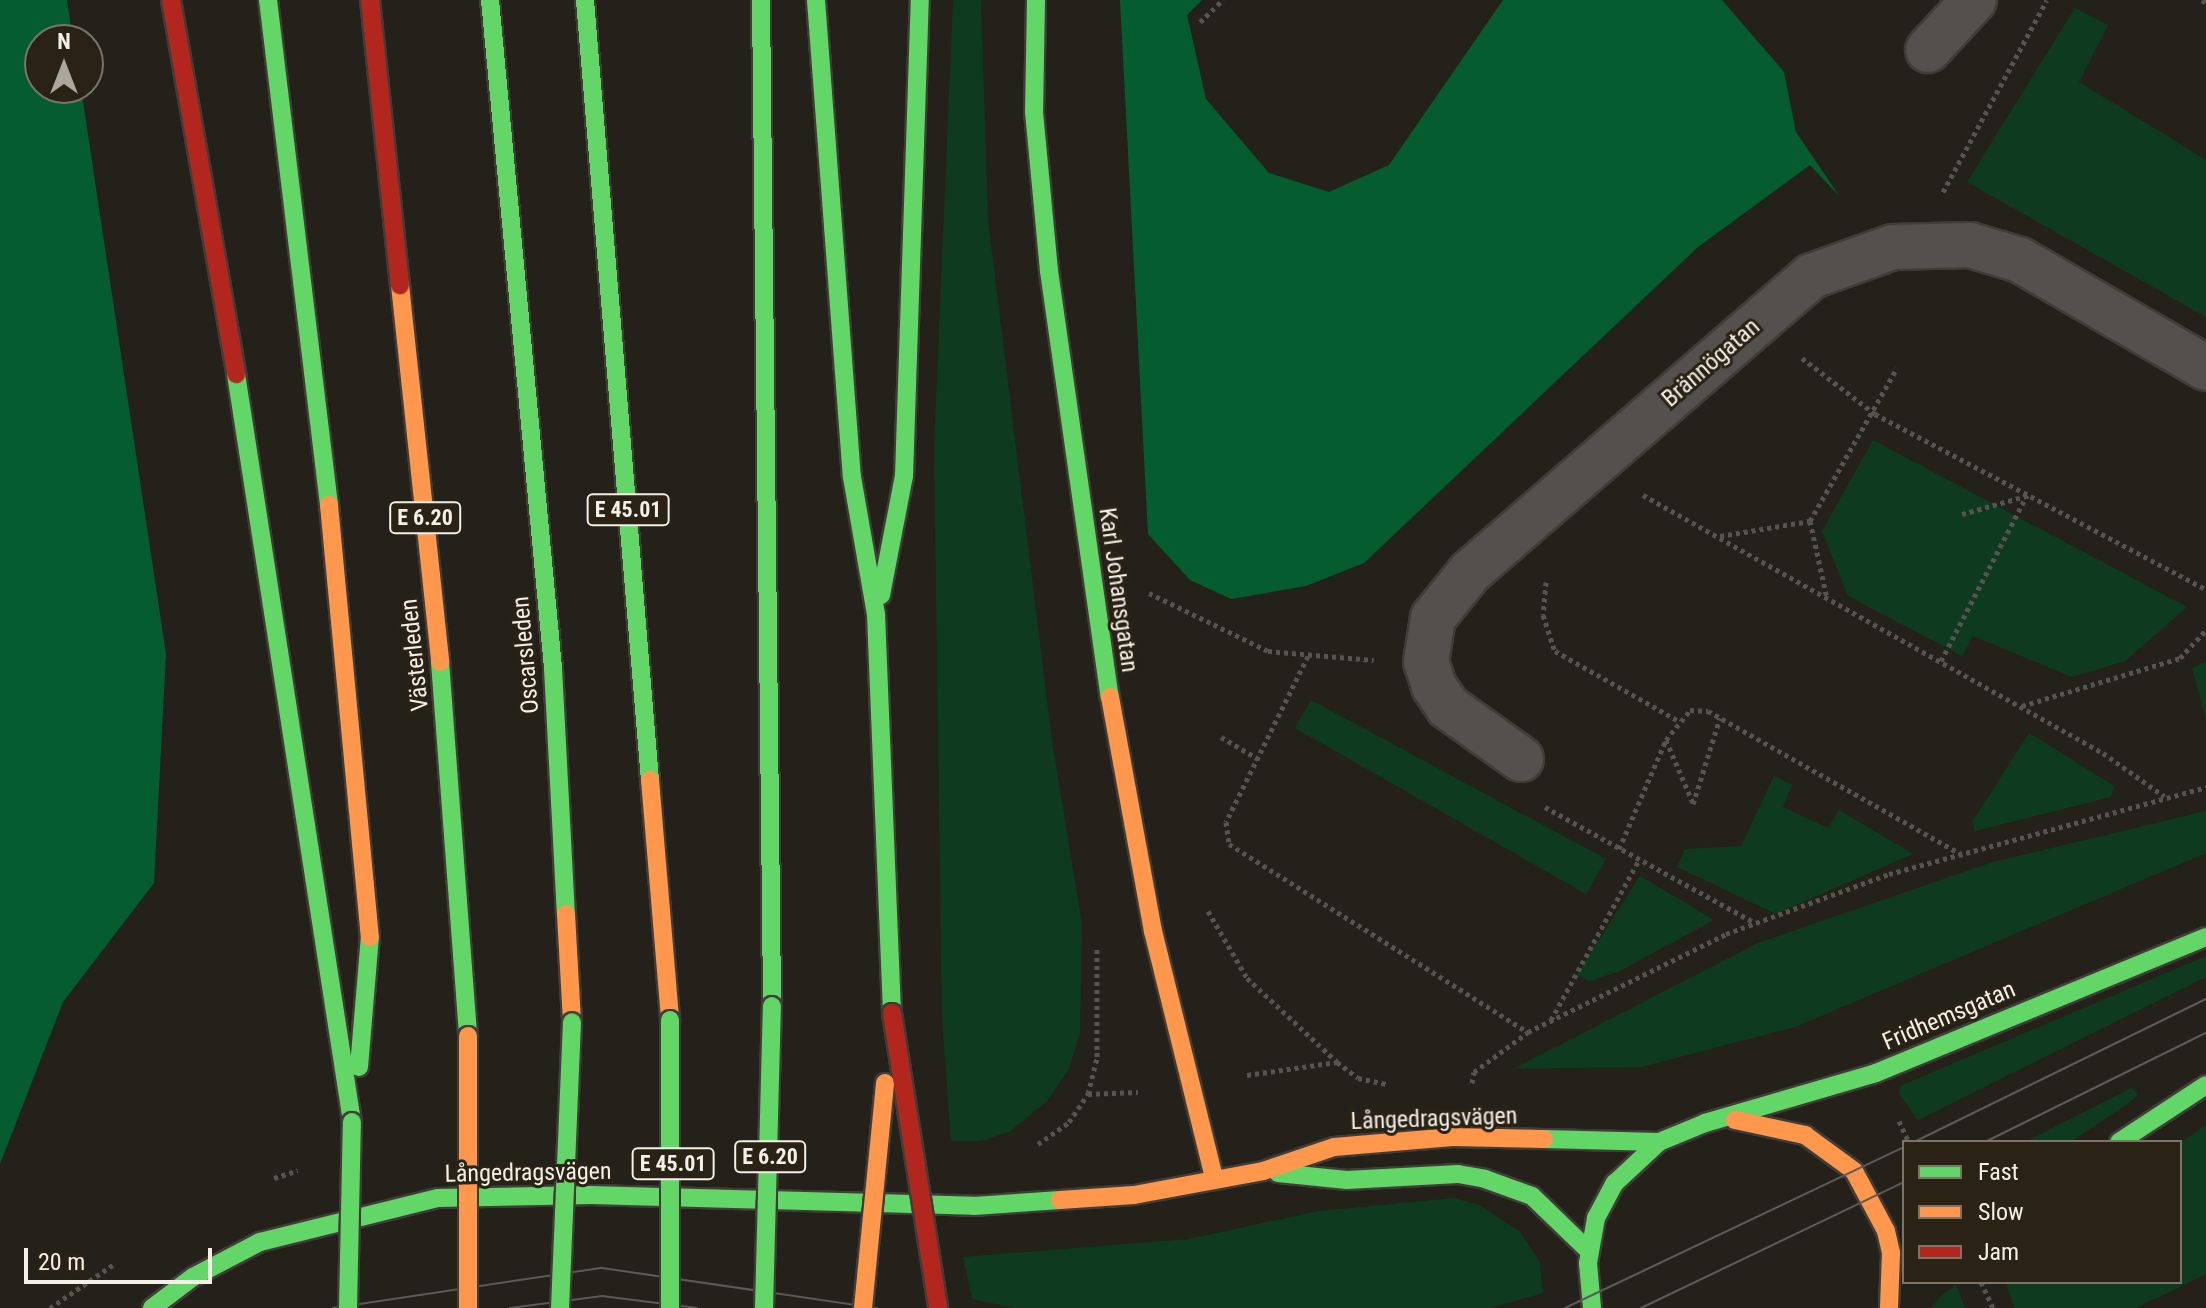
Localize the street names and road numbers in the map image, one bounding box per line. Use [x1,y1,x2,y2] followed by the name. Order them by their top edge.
[1656,313,1766,413] street label: Brännögatan
[586,492,670,528] road number: E 45.01
[389,500,461,536] road number: E 6.20
[1092,506,1144,674] street label: Karl Johansgatan
[507,595,545,715] street label: Oscarsleden
[395,598,435,712] street label: Västerleden
[1878,975,2020,1057] street label: Fridhemsgatan
[1350,1102,1518,1136] street label: Långedragsvägen
[734,1139,806,1175] road number: E 6.20
[631,1146,715,1182] road number: E 45.01
[444,1157,612,1189] street label: Långedragsvägen

